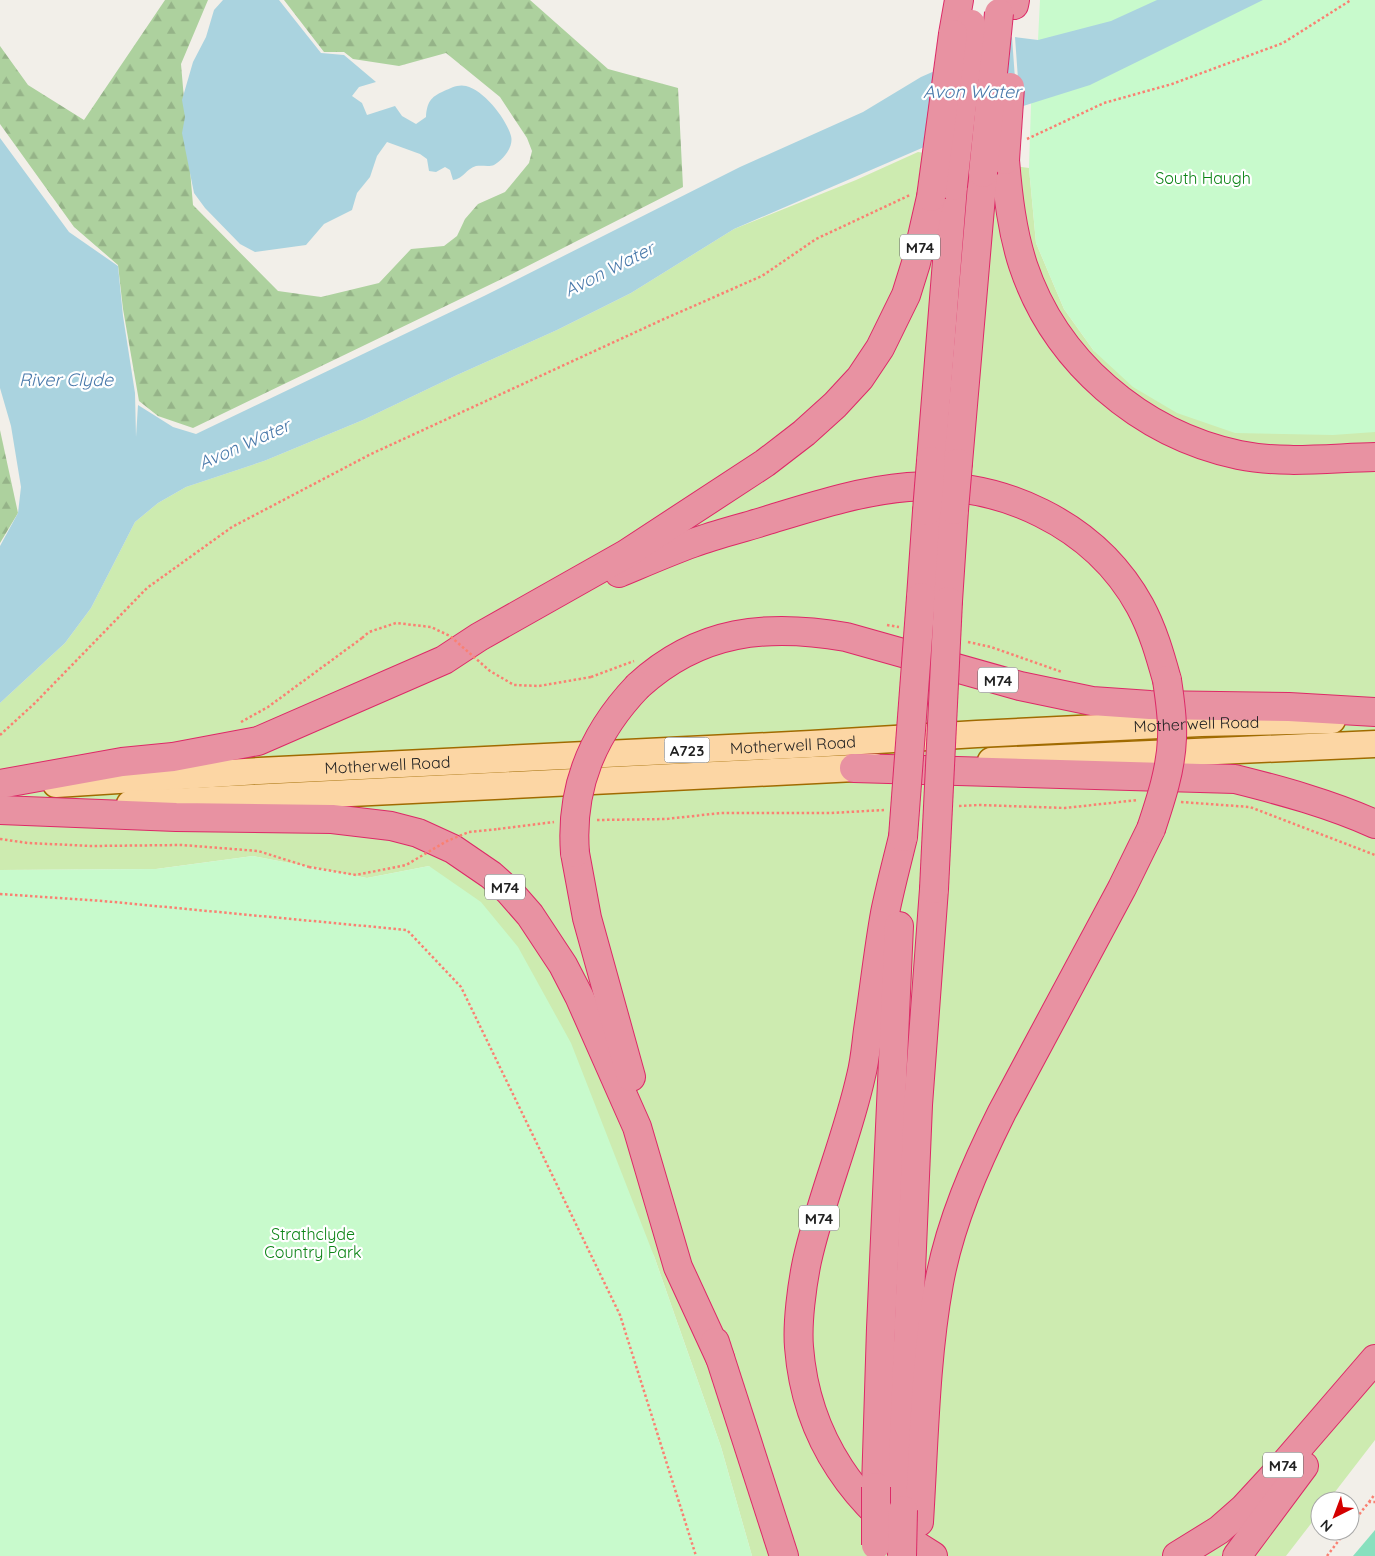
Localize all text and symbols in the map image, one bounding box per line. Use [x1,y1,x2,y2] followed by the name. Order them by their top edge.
[923,80,1023,103] water label: Avon Water
[1155,168,1251,188] park label: South Haugh
[900,234,940,260] road number: M74
[560,236,660,301] water label: Avon Water
[19,368,114,391] water label: River Clyde
[195,413,295,474] water label: Avon Water
[978,668,1018,692] road number: M74
[1133,712,1260,736] street label: Motherwell Road
[730,731,856,758] street label: Motherwell Road
[664,738,710,762] road number: A723
[324,752,451,778] street label: Motherwell Road
[485,874,525,900] road number: M74
[799,1206,839,1230] road number: M74
[264,1224,362,1262] park label: Strathclyde Country Park
[1263,1452,1303,1478] road number: M74
[1310,1491,1360,1541] north arrow
[1316,1516,1336,1536] text: N

